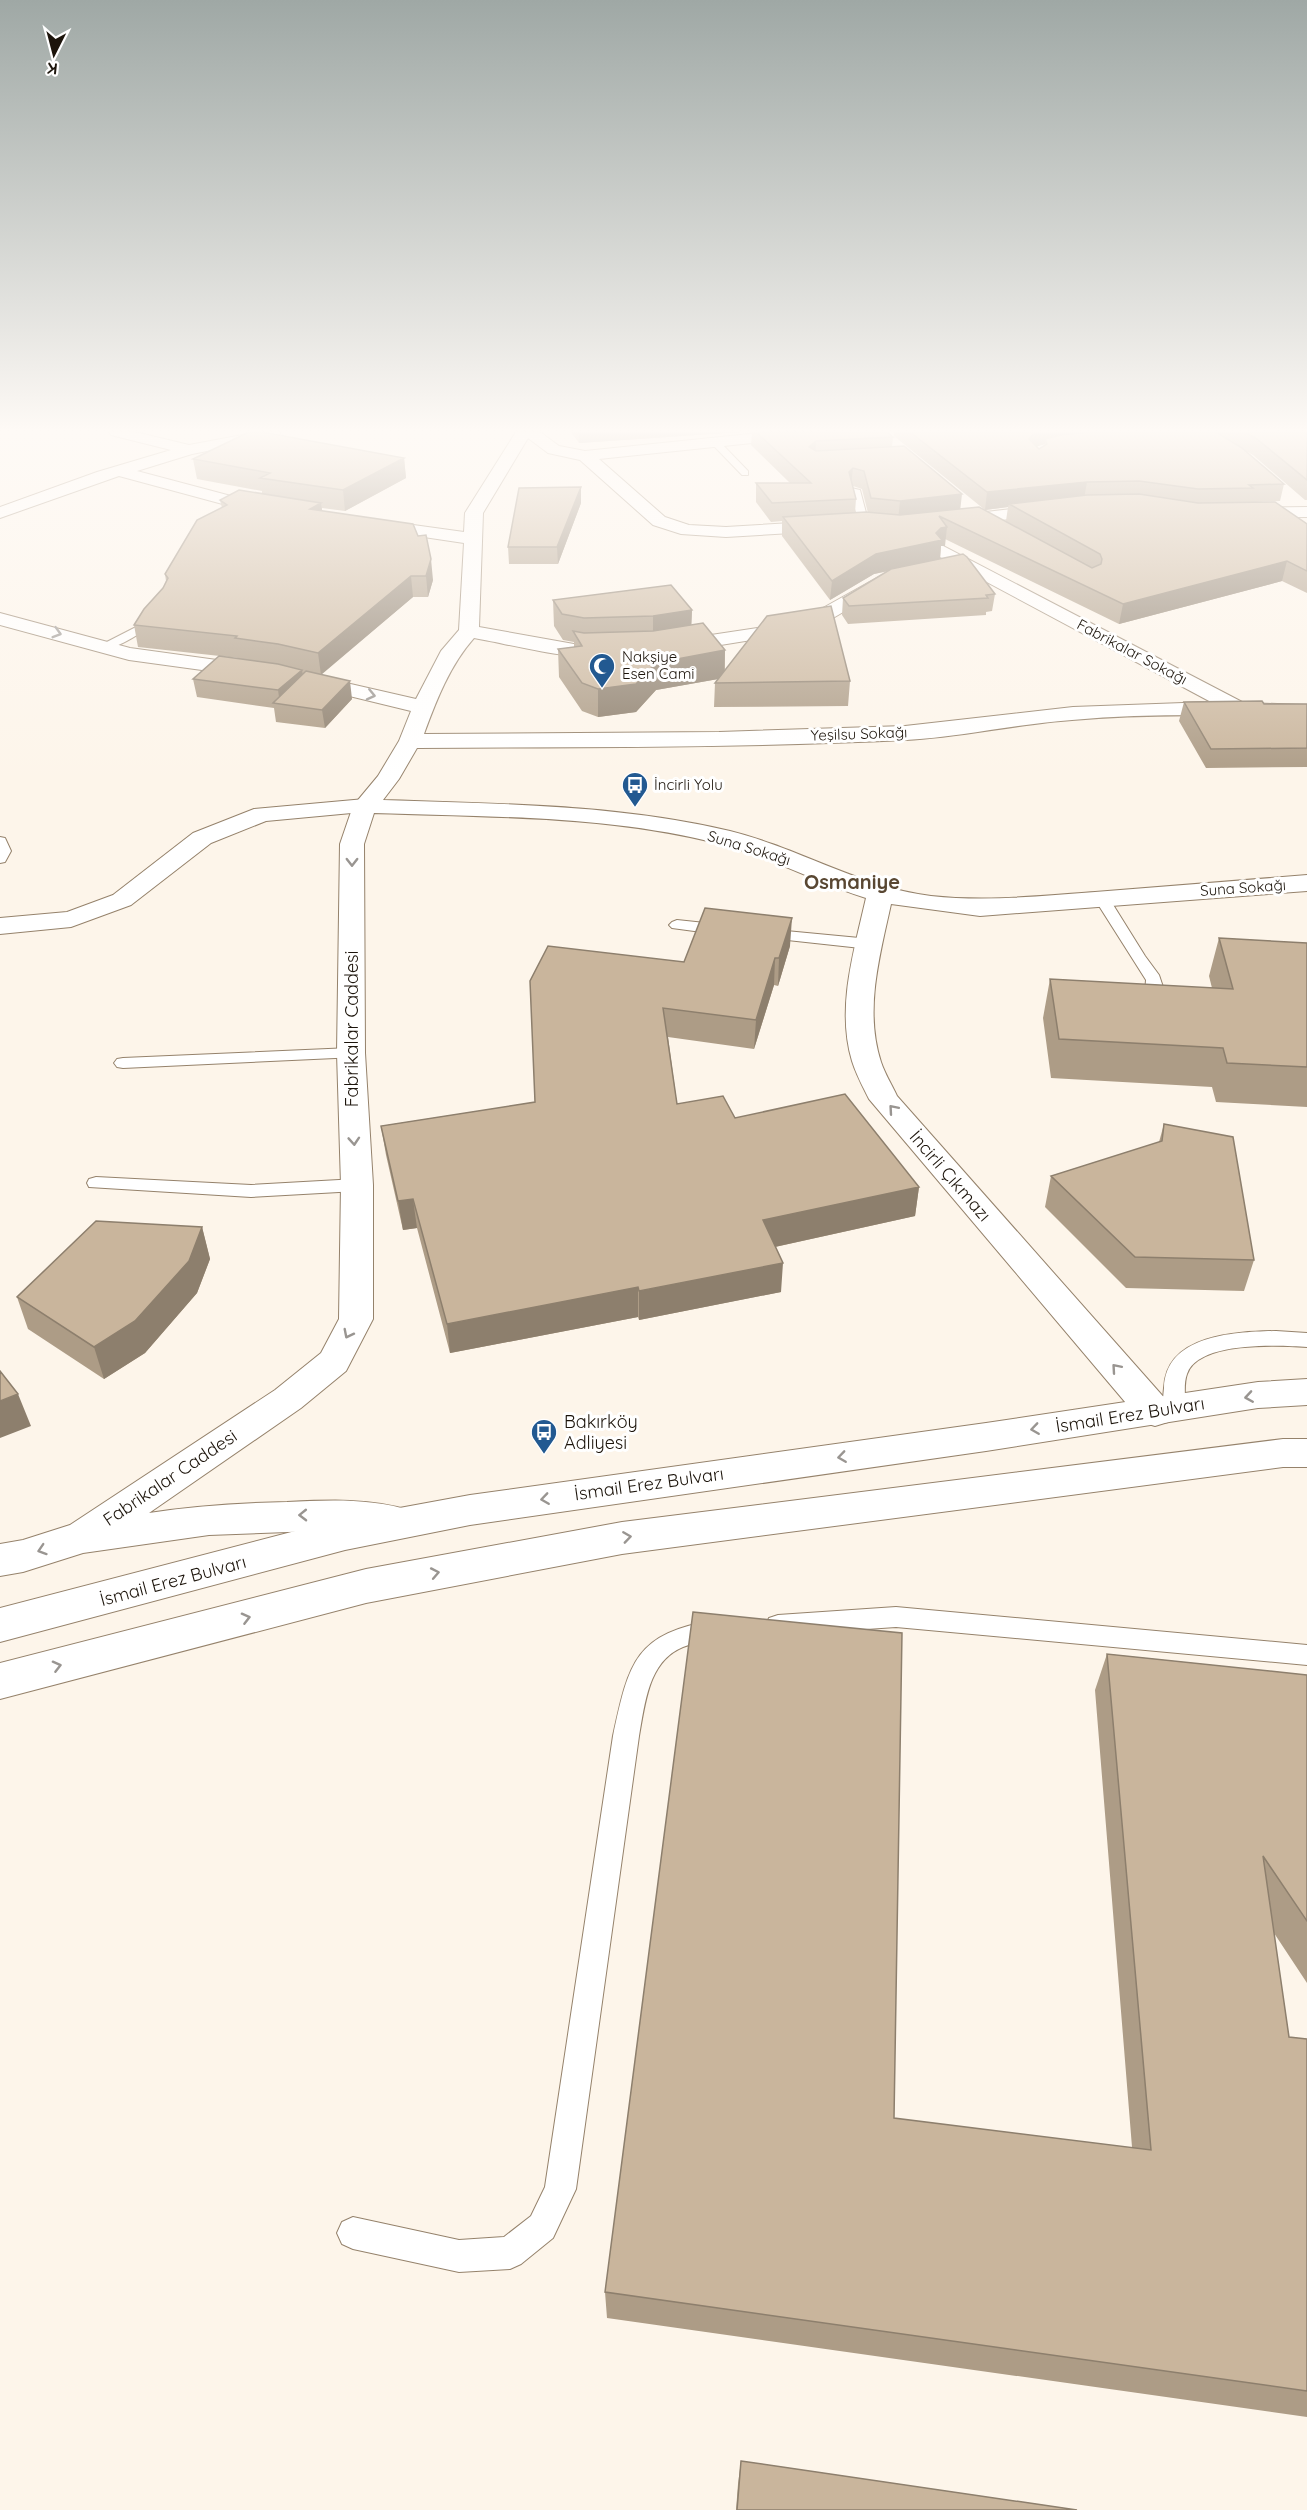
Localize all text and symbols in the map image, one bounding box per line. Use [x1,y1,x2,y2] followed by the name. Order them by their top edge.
[24,24,84,84] north arrow
[46,58,59,79] text: K
[1074,615,1191,689] street label: Fabrikalar Sokağı
[52,626,62,639] one-way arrow
[622,647,695,683] place label: Nakşiye Esen Cami
[587,651,617,689] mosque icon: Nakşiye Esen Cami
[366,688,376,701] one-way arrow
[810,722,908,745] street label: Yeşilsu Sokağı
[620,770,650,808] bus stop icon: İncirli Yolu
[654,775,723,794] place label: İncirli Yolu
[705,826,793,869] street label: Suna Sokağı
[346,857,358,866] one-way arrow
[804,869,900,894] district label: Osmaniye
[1199,875,1286,900] street label: Suna Sokağı
[340,951,363,1107] street label: Fabrikalar Caddesi
[889,1105,900,1116] one-way arrow
[905,1126,996,1226] street label: İncirli Çıkmazı
[348,1136,361,1145] one-way arrow
[344,1328,356,1339] one-way arrow
[1112,1364,1123,1375] one-way arrow
[1244,1390,1254,1403] one-way arrow
[1054,1391,1206,1438] street label: İsmail Erez Bulvarı
[564,1410,638,1454] place label: Bakırköy Adliyesi
[529,1417,559,1455] bus stop icon: Bakırköy Adliyesi
[1031,1423,1040,1435] one-way arrow
[98,1424,241,1531] street label: Fabrikalar Caddesi
[838,1450,847,1463] one-way arrow
[573,1462,725,1505] street label: İsmail Erez Bulvarı
[540,1492,550,1505] one-way arrow
[298,1509,307,1521] one-way arrow
[622,1532,632,1544] one-way arrow
[37,1543,48,1555] one-way arrow
[97,1550,249,1611] street label: İsmail Erez Bulvarı
[430,1567,440,1580] one-way arrow
[240,1612,250,1625] one-way arrow
[51,1661,62,1673] one-way arrow

